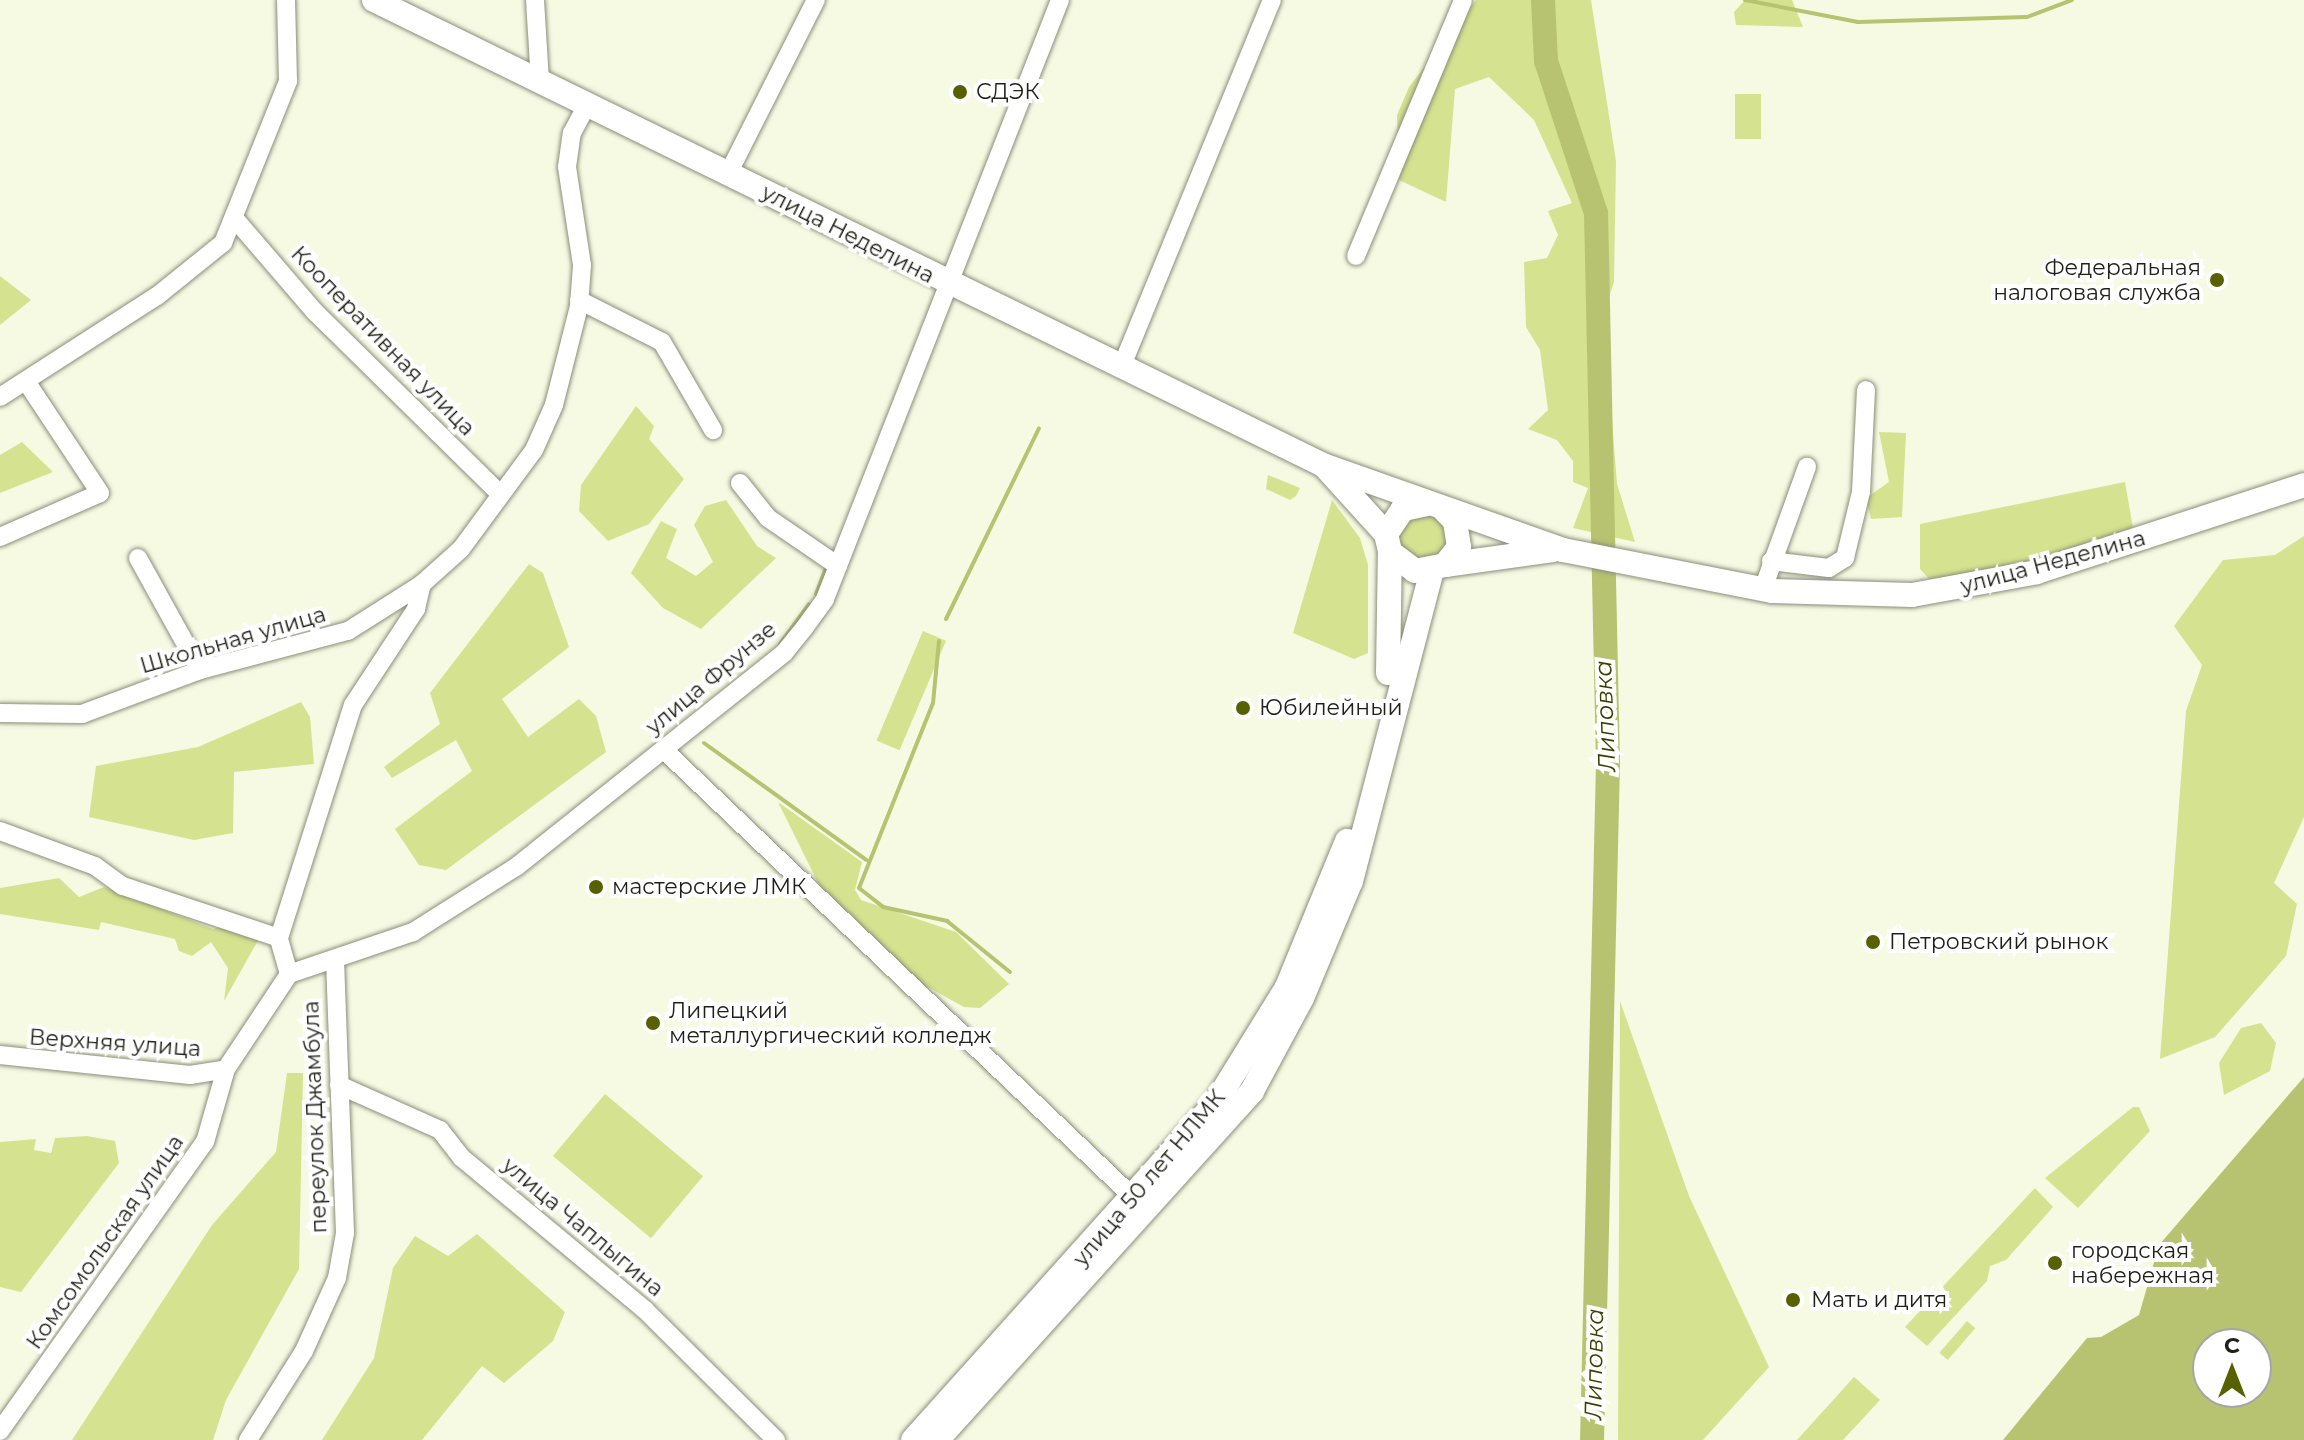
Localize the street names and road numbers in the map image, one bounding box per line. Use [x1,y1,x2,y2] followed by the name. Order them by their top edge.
[757,179,939,289] street label: улица Неделина
[285,241,481,441] street label: Кооперативная улица
[1958,525,2148,599] street label: улица Неделина
[137,601,329,679] street label: Школьная улица
[641,616,781,740] street label: улица Фрунзе
[298,1000,332,1234] street label: переулок Джамбула
[28,1024,202,1062] street label: Верхняя улица
[1068,1084,1230,1272] street label: улица 50 лет НЛМК
[21,1130,189,1354] street label: Комсомольская улица
[497,1152,669,1302] street label: улица Чаплыгина

